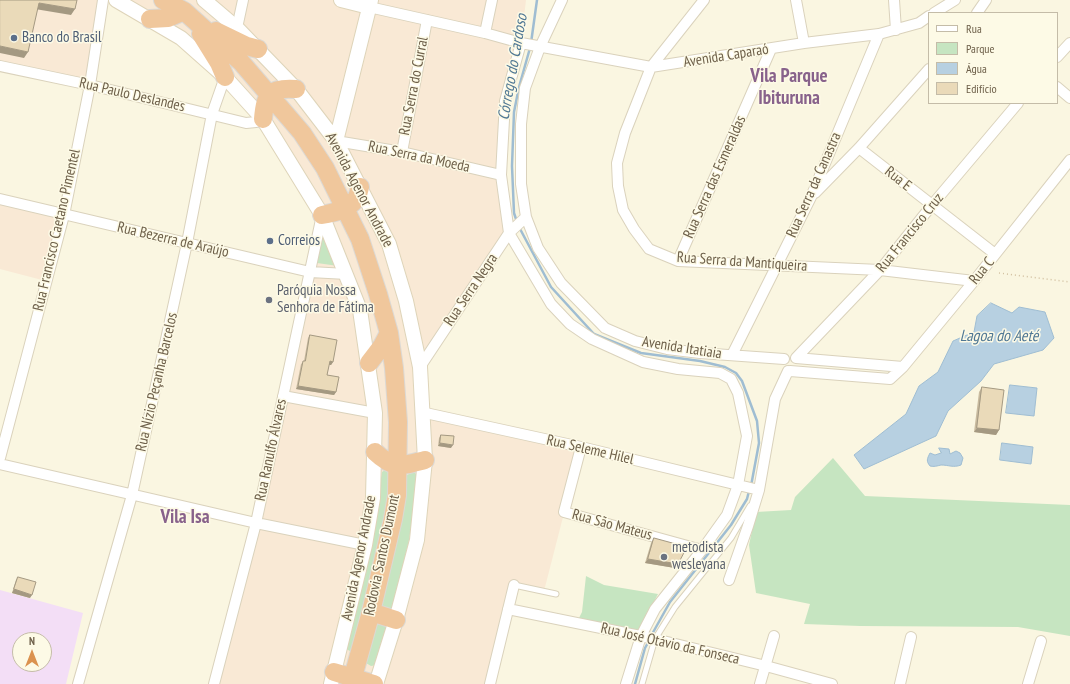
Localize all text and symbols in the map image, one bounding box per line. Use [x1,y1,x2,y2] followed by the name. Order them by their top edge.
[494,12,532,122] water label: Córrego do Cardoso
[928,12,1058,104] legend
[966,21,982,36] text: Rua
[22,29,102,47] place label: Banco do Brasil
[9,33,19,43] marker: Banco do Brasil
[396,35,432,137] street label: Rua Serra do Curral
[682,40,770,72] street label: Avenida Caparaó
[966,41,995,56] text: Parque
[966,61,987,76] text: Água
[750,66,828,110] district label: Vila Parque Ibituruna
[77,74,187,116] street label: Rua Paulo Deslandes
[966,81,997,96] text: Edifício
[680,113,750,241] street label: Rua Serra das Esmeraldas
[321,130,397,250] street label: Avenida Agenor Andrade
[783,130,845,240] street label: Rua Serra da Canastra
[367,137,471,177] street label: Rua Serra da Moeda
[30,147,84,313] street label: Rua Francisco Caetano Pimentel
[881,163,915,195] street label: Rua E
[873,190,947,276] street label: Rua Francisco Cruz
[115,218,231,262] street label: Rua Bezerra de Araújo
[278,232,320,250] place label: Correios
[265,236,275,246] marker: Correios
[676,248,808,276] street label: Rua Serra da Mantiqueira
[440,250,502,330] street label: Rua Serra Negra
[966,254,998,288] street label: Rua C
[277,282,374,317] place label: Paróquia Nossa Senhora de Fátima
[264,295,274,305] marker: Paróquia Nossa Senhora de Fátima
[132,311,182,453] street label: Rua Nízio Peçanha Barcelos
[960,326,1038,346] water label: Lagoa do Aeté
[641,333,723,363] street label: Avenida Itatiaia
[251,397,291,503] street label: Rua Ranulfo Álvares
[545,431,635,469] street label: Rua Seleme Hilel
[360,493,404,617] street label: Rodovia Santos Dumont
[338,494,380,622] street label: Avenida Agenor Andrade
[570,506,654,544] street label: Rua São Mateus
[160,507,210,529] district label: Vila Isa
[672,539,726,574] place label: metodista wesleyana
[659,552,669,562] marker: metodista wesleyana
[599,619,741,669] street label: Rua José Otávio da Fonseca
[12,632,52,672] north arrow
[29,634,35,648] text: N

